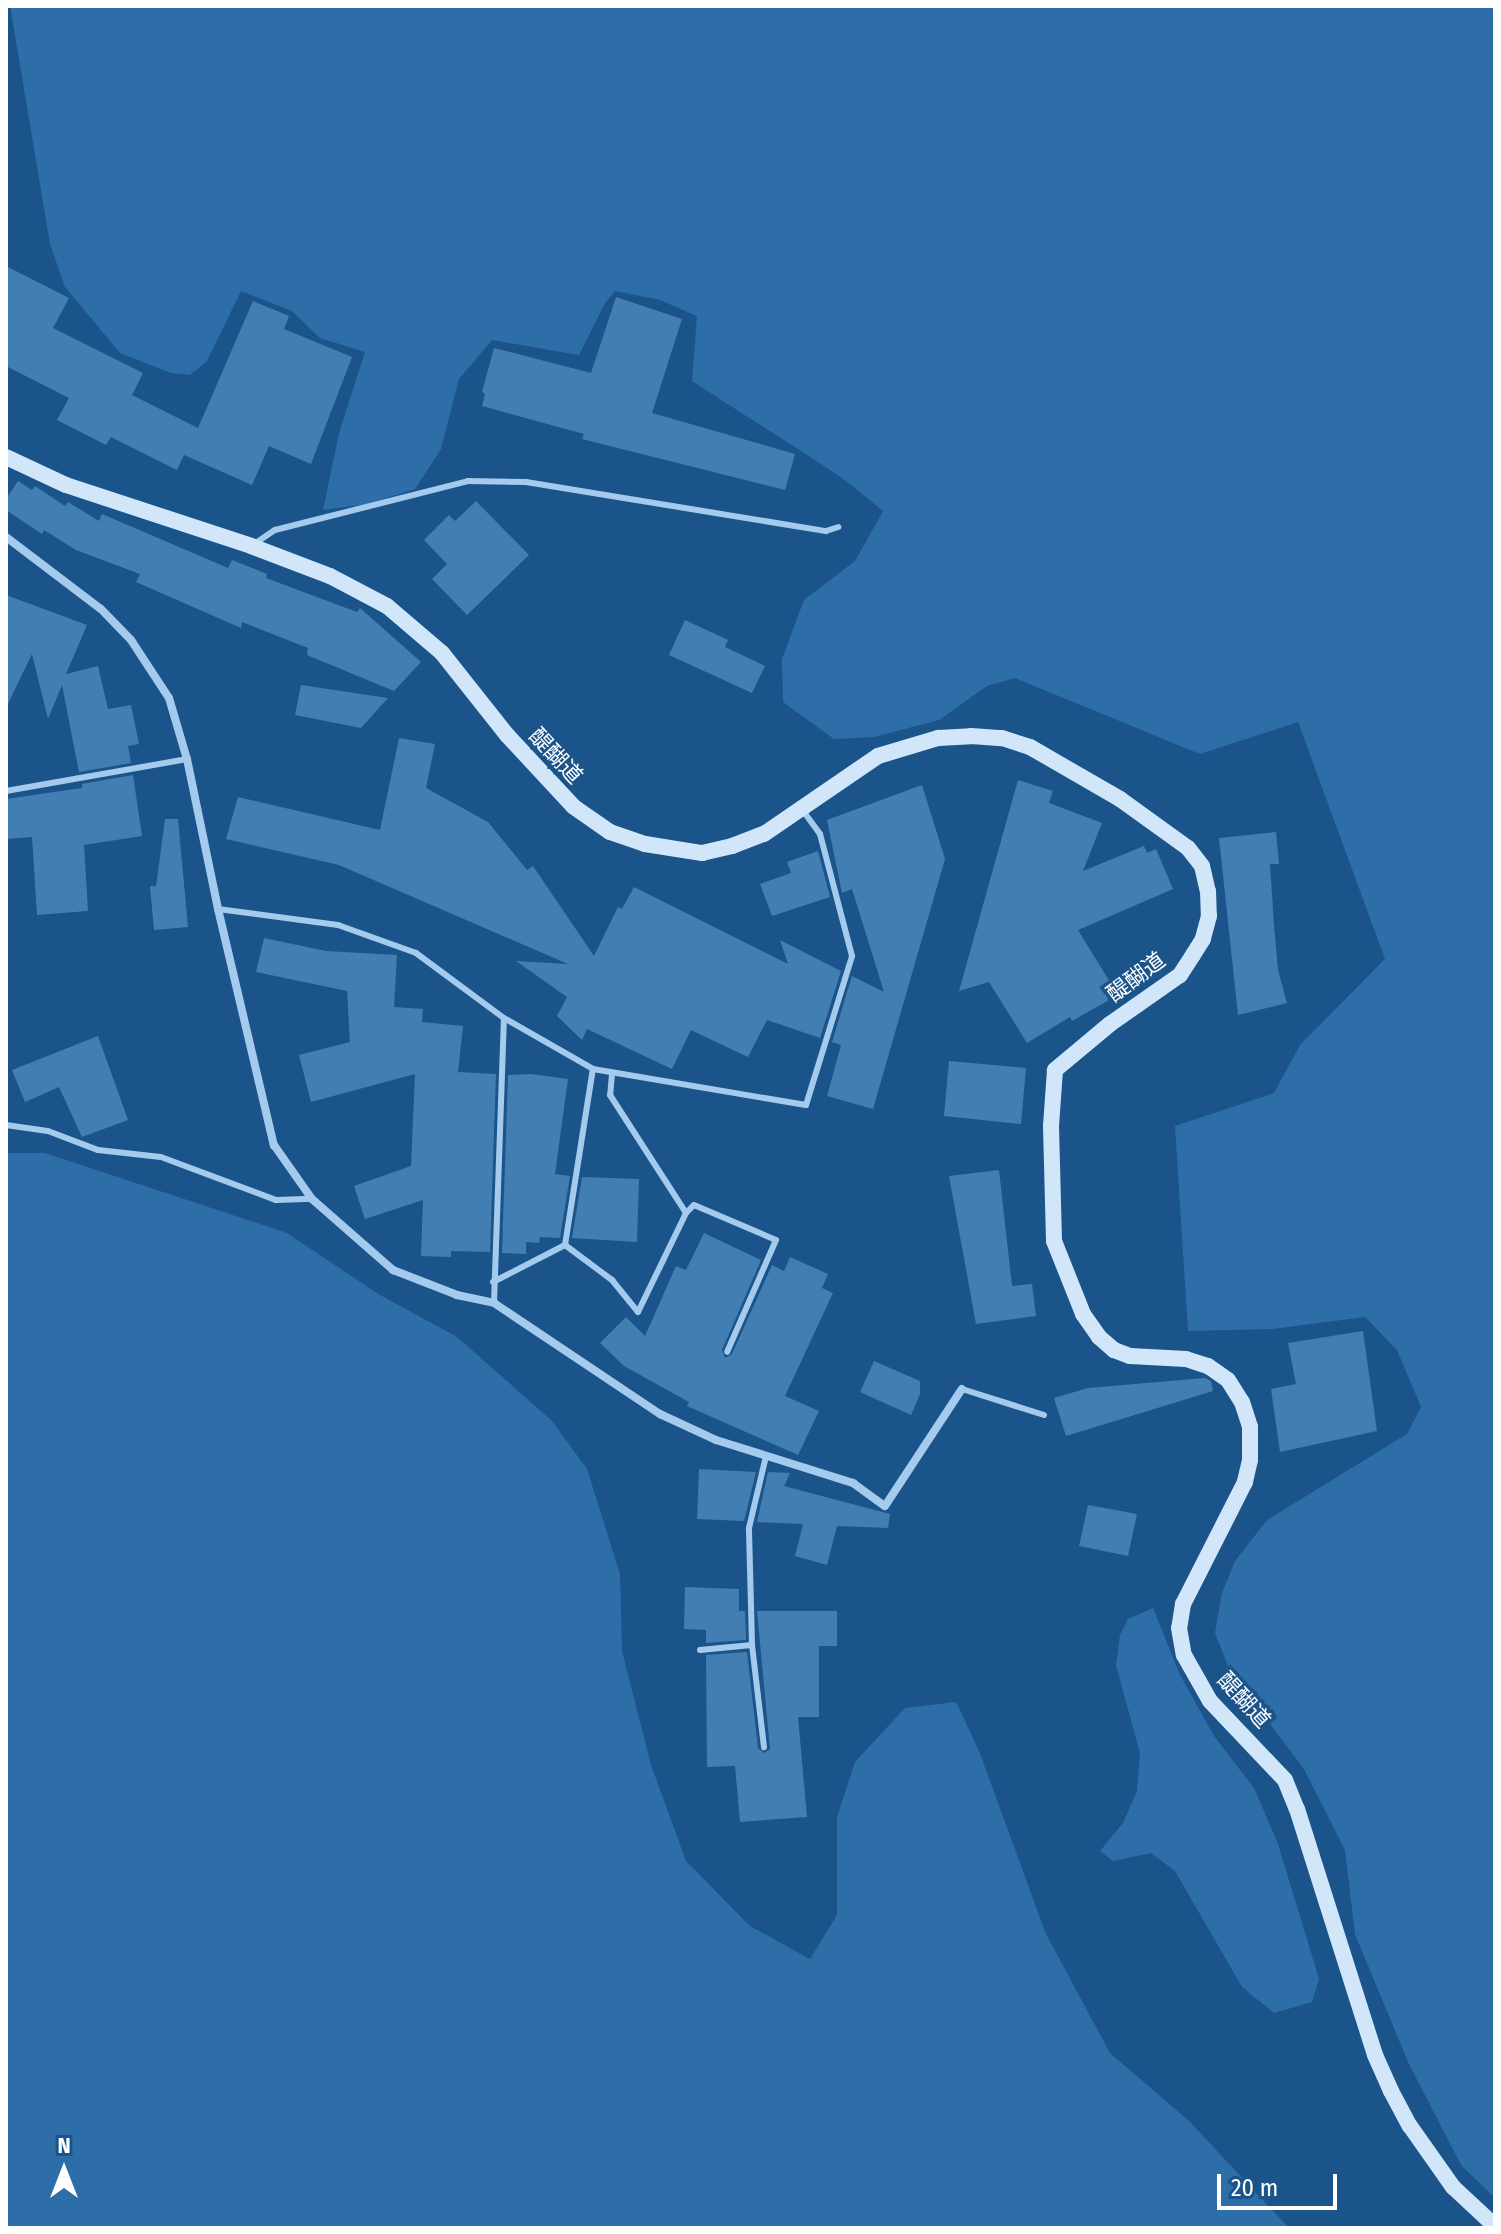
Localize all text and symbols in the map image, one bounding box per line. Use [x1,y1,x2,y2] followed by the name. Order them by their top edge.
[524,723,588,789] street label: 醍醐道
[1102,947,1170,1007] street label: 醍醐道
[1212,1667,1276,1733] street label: 醍醐道
[24,2130,104,2210] north arrow
[57,2132,71,2159] text: N
[1221,2158,1341,2208] scale bar
[1231,2174,1278,2202] text: 20 m

